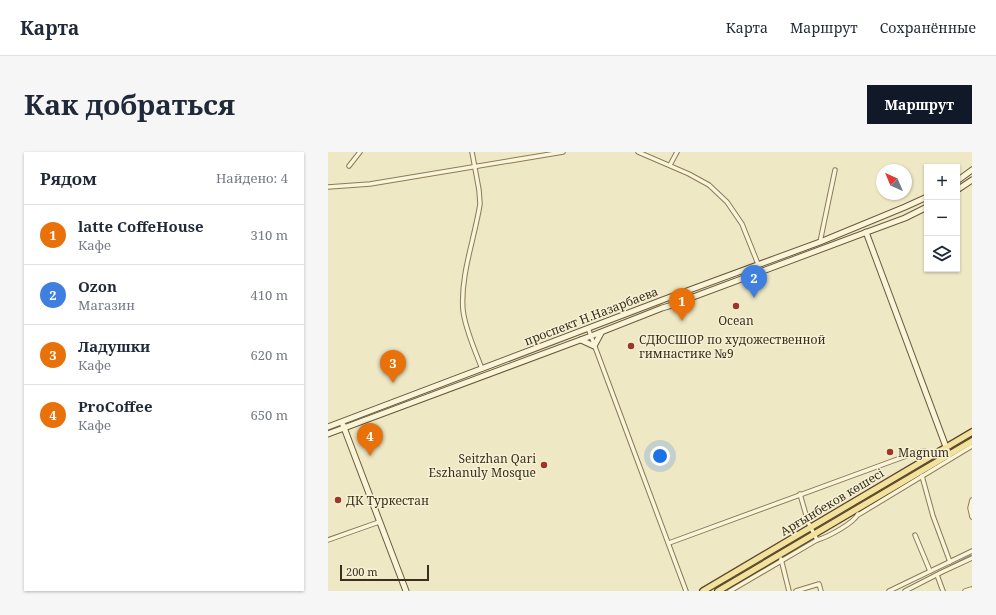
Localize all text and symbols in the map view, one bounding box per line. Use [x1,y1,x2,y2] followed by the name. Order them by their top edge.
[20,15,79,41] text: Карта
[726,18,768,37] text: Карта
[790,18,858,37] text: Маршрут
[880,18,976,37] text: Сохранённые
[24,85,235,123] text: Как добраться
[867,85,972,124] button: Маршрут
[876,164,912,200] north arrow
[924,164,960,272] map controls
[924,164,960,200] button: +
[40,167,97,190] text: Рядом
[216,169,288,187] text: Найдено: 4
[924,200,960,236] button: −
[78,216,203,236] text: latte CoffeHouse
[49,226,57,244] text: 1
[251,226,288,244] text: 310 m
[78,236,111,254] text: Кафе
[924,236,960,272] button: layers
[741,265,767,298] pin: 2
[78,276,117,296] text: Ozon
[522,283,661,349] street label: проспект Н.Назарбаева
[49,286,57,304] text: 2
[251,286,288,304] text: 410 m
[669,288,695,321] pin: 1
[78,296,135,314] text: Магазин
[731,301,741,311] marker: Ocean
[718,312,754,329] place label: Ocean
[639,331,826,362] place label: СДЮСШОР по художественной гимнастике №9
[78,336,150,356] text: Ладушки
[626,341,636,351] marker: СДЮСШОР по художественной гимнастике №9
[49,346,57,364] text: 3
[251,346,288,364] text: 620 m
[380,350,406,383] pin: 3
[78,356,111,374] text: Кафе
[78,396,152,416] text: ProCoffee
[49,406,57,424] text: 4
[251,406,288,424] text: 650 m
[78,416,111,434] text: Кафе
[357,423,383,456] pin: 4
[898,444,949,461] place label: Magnum
[650,446,670,466] your location
[885,447,895,457] marker: Magnum
[429,450,536,481] place label: Seitzhan Qari Eszhanuly Mosque
[539,460,549,470] marker: Seitzhan Qari Eszhanuly Mosque
[777,464,887,540] street label: Арғынбеков көшесі
[346,492,429,509] place label: ДК Туркестан
[333,495,343,505] marker: ДК Туркестан
[340,563,429,582] scale bar
[346,564,378,579] text: 200 m

